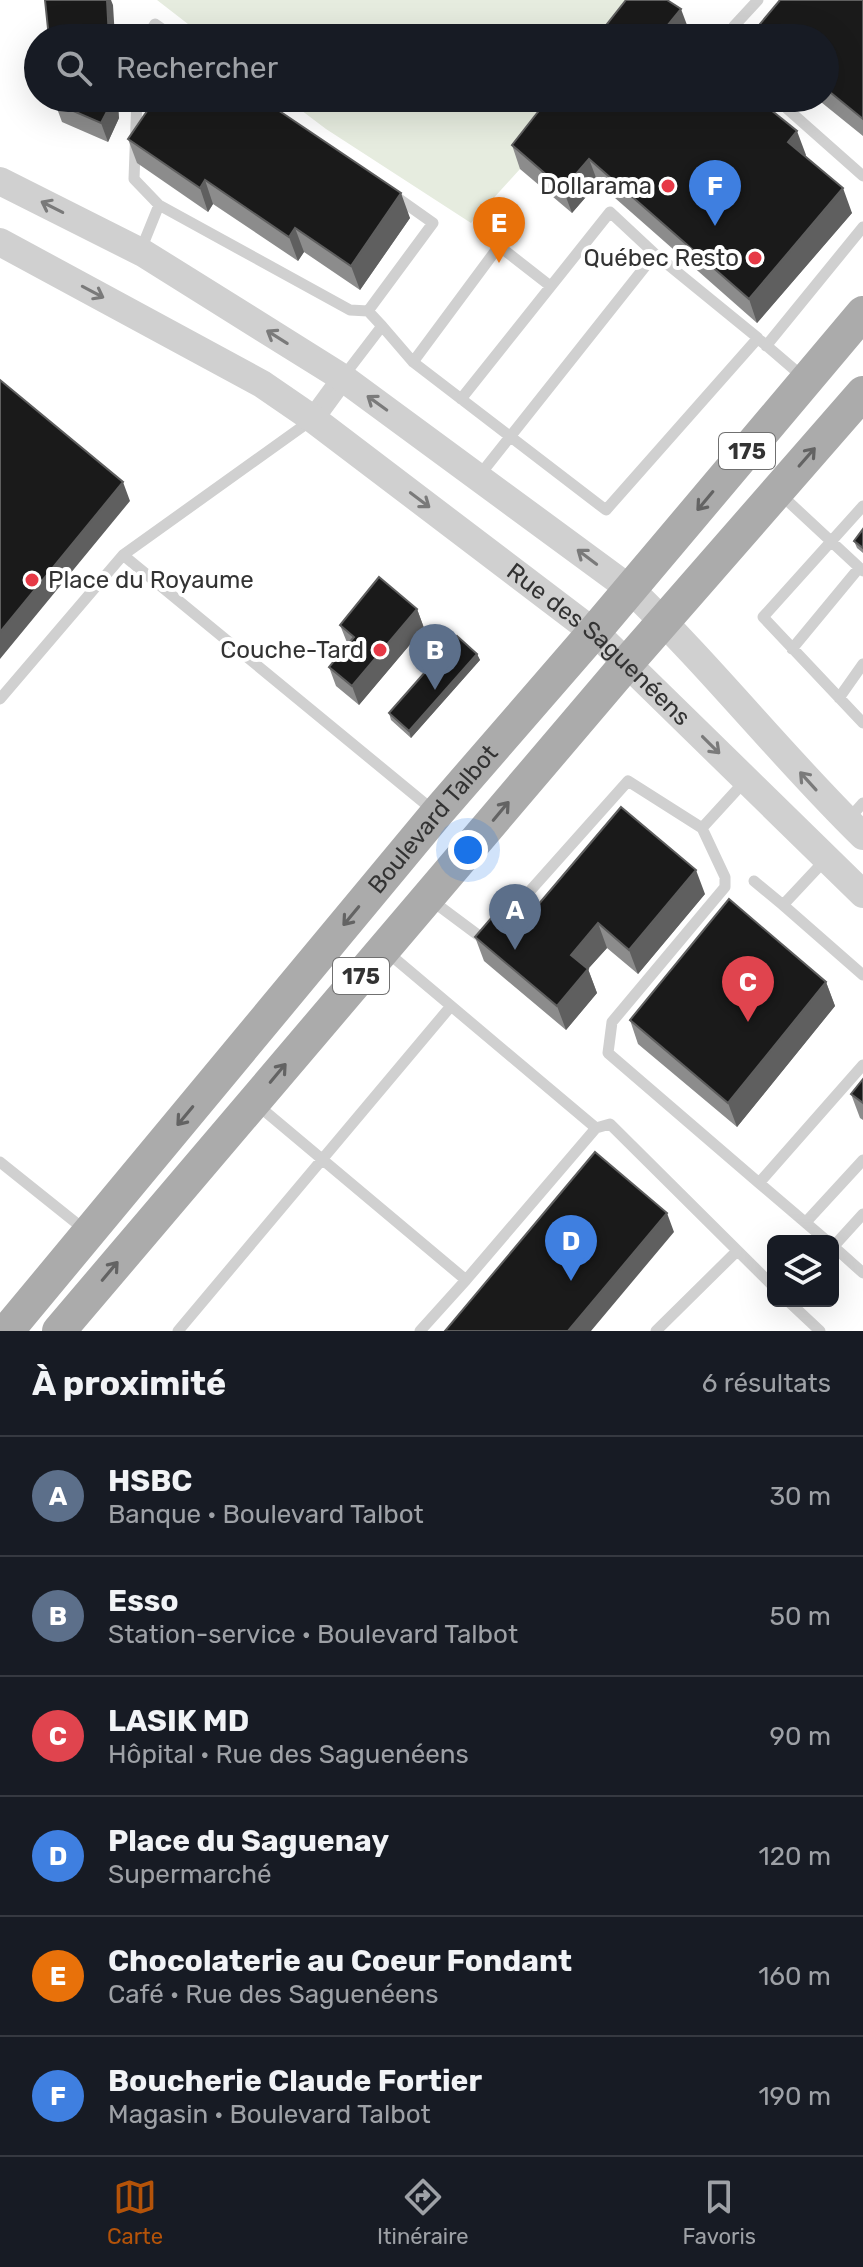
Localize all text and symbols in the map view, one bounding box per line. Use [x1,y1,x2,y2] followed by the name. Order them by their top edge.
[24,24,839,112] search box
[52,46,96,90] icon: search
[116,50,278,86] text: Rechercher
[689,160,741,226] pin: F
[540,172,652,200] place label: Dollarama
[659,177,677,195] marker: Dollarama
[473,197,525,263] pin: E
[40,198,64,214] one-way arrow
[584,244,739,272] place label: Québec Resto
[746,249,764,267] marker: Québec Resto
[81,285,105,301] one-way arrow
[266,328,288,345] one-way arrow
[367,394,388,411] one-way arrow
[719,433,775,469] road number: 175
[798,447,816,467] one-way arrow
[696,490,714,511] one-way arrow
[409,491,430,508] one-way arrow
[576,548,598,565] one-way arrow
[501,557,696,731] street label: Rue des Saguenéens
[48,566,254,594] place label: Place du Royaume
[23,571,41,589] marker: Place du Royaume
[409,624,461,690] pin: B
[220,636,364,664] place label: Couche-Tard
[371,641,389,659] marker: Couche-Tard
[701,735,721,754] one-way arrow
[362,739,504,899] street label: Boulevard Talbot
[800,771,818,791] one-way arrow
[492,802,510,822] one-way arrow
[448,830,488,870] your location
[489,884,541,950] pin: A
[342,905,360,926] one-way arrow
[722,956,774,1022] pin: C
[333,958,389,994] road number: 175
[269,1064,287,1084] one-way arrow
[176,1105,194,1126] one-way arrow
[545,1215,597,1281] pin: D
[767,1235,839,1307] map controls
[767,1235,839,1307] button: layers
[101,1262,119,1282] one-way arrow
[32,1363,226,1404] text: À proximité
[702,1368,831,1399] text: 6 résultats
[108,1463,192,1499] text: HSBC
[49,1481,67,1512] text: A
[769,1481,831,1512] text: 30 m
[108,1499,424,1530] text: Banque · Boulevard Talbot
[108,1583,179,1619] text: Esso
[49,1601,67,1632] text: B
[770,1601,831,1632] text: 50 m
[108,1619,518,1650] text: Station-service · Boulevard Talbot
[108,1703,249,1739] text: LASIK MD
[49,1721,67,1752] text: C
[770,1721,831,1752] text: 90 m
[108,1739,469,1770] text: Hôpital · Rue des Saguenéens
[108,1823,389,1859] text: Place du Saguenay
[49,1841,67,1872] text: D
[759,1841,831,1872] text: 120 m
[108,1859,272,1890] text: Supermarché
[108,1943,572,1979] text: Chocolaterie au Coeur Fondant
[50,1961,66,1992] text: E
[758,1961,831,1992] text: 160 m
[108,1979,439,2010] text: Café · Rue des Saguenéens
[108,2063,482,2099] text: Boucherie Claude Fortier
[50,2081,66,2112] text: F
[758,2081,831,2112] text: 190 m
[108,2099,431,2130] text: Magasin · Boulevard Talbot
[107,2175,163,2250] tab: Carte
[377,2175,469,2250] tab: Itinéraire
[683,2175,756,2250] tab: Favoris

